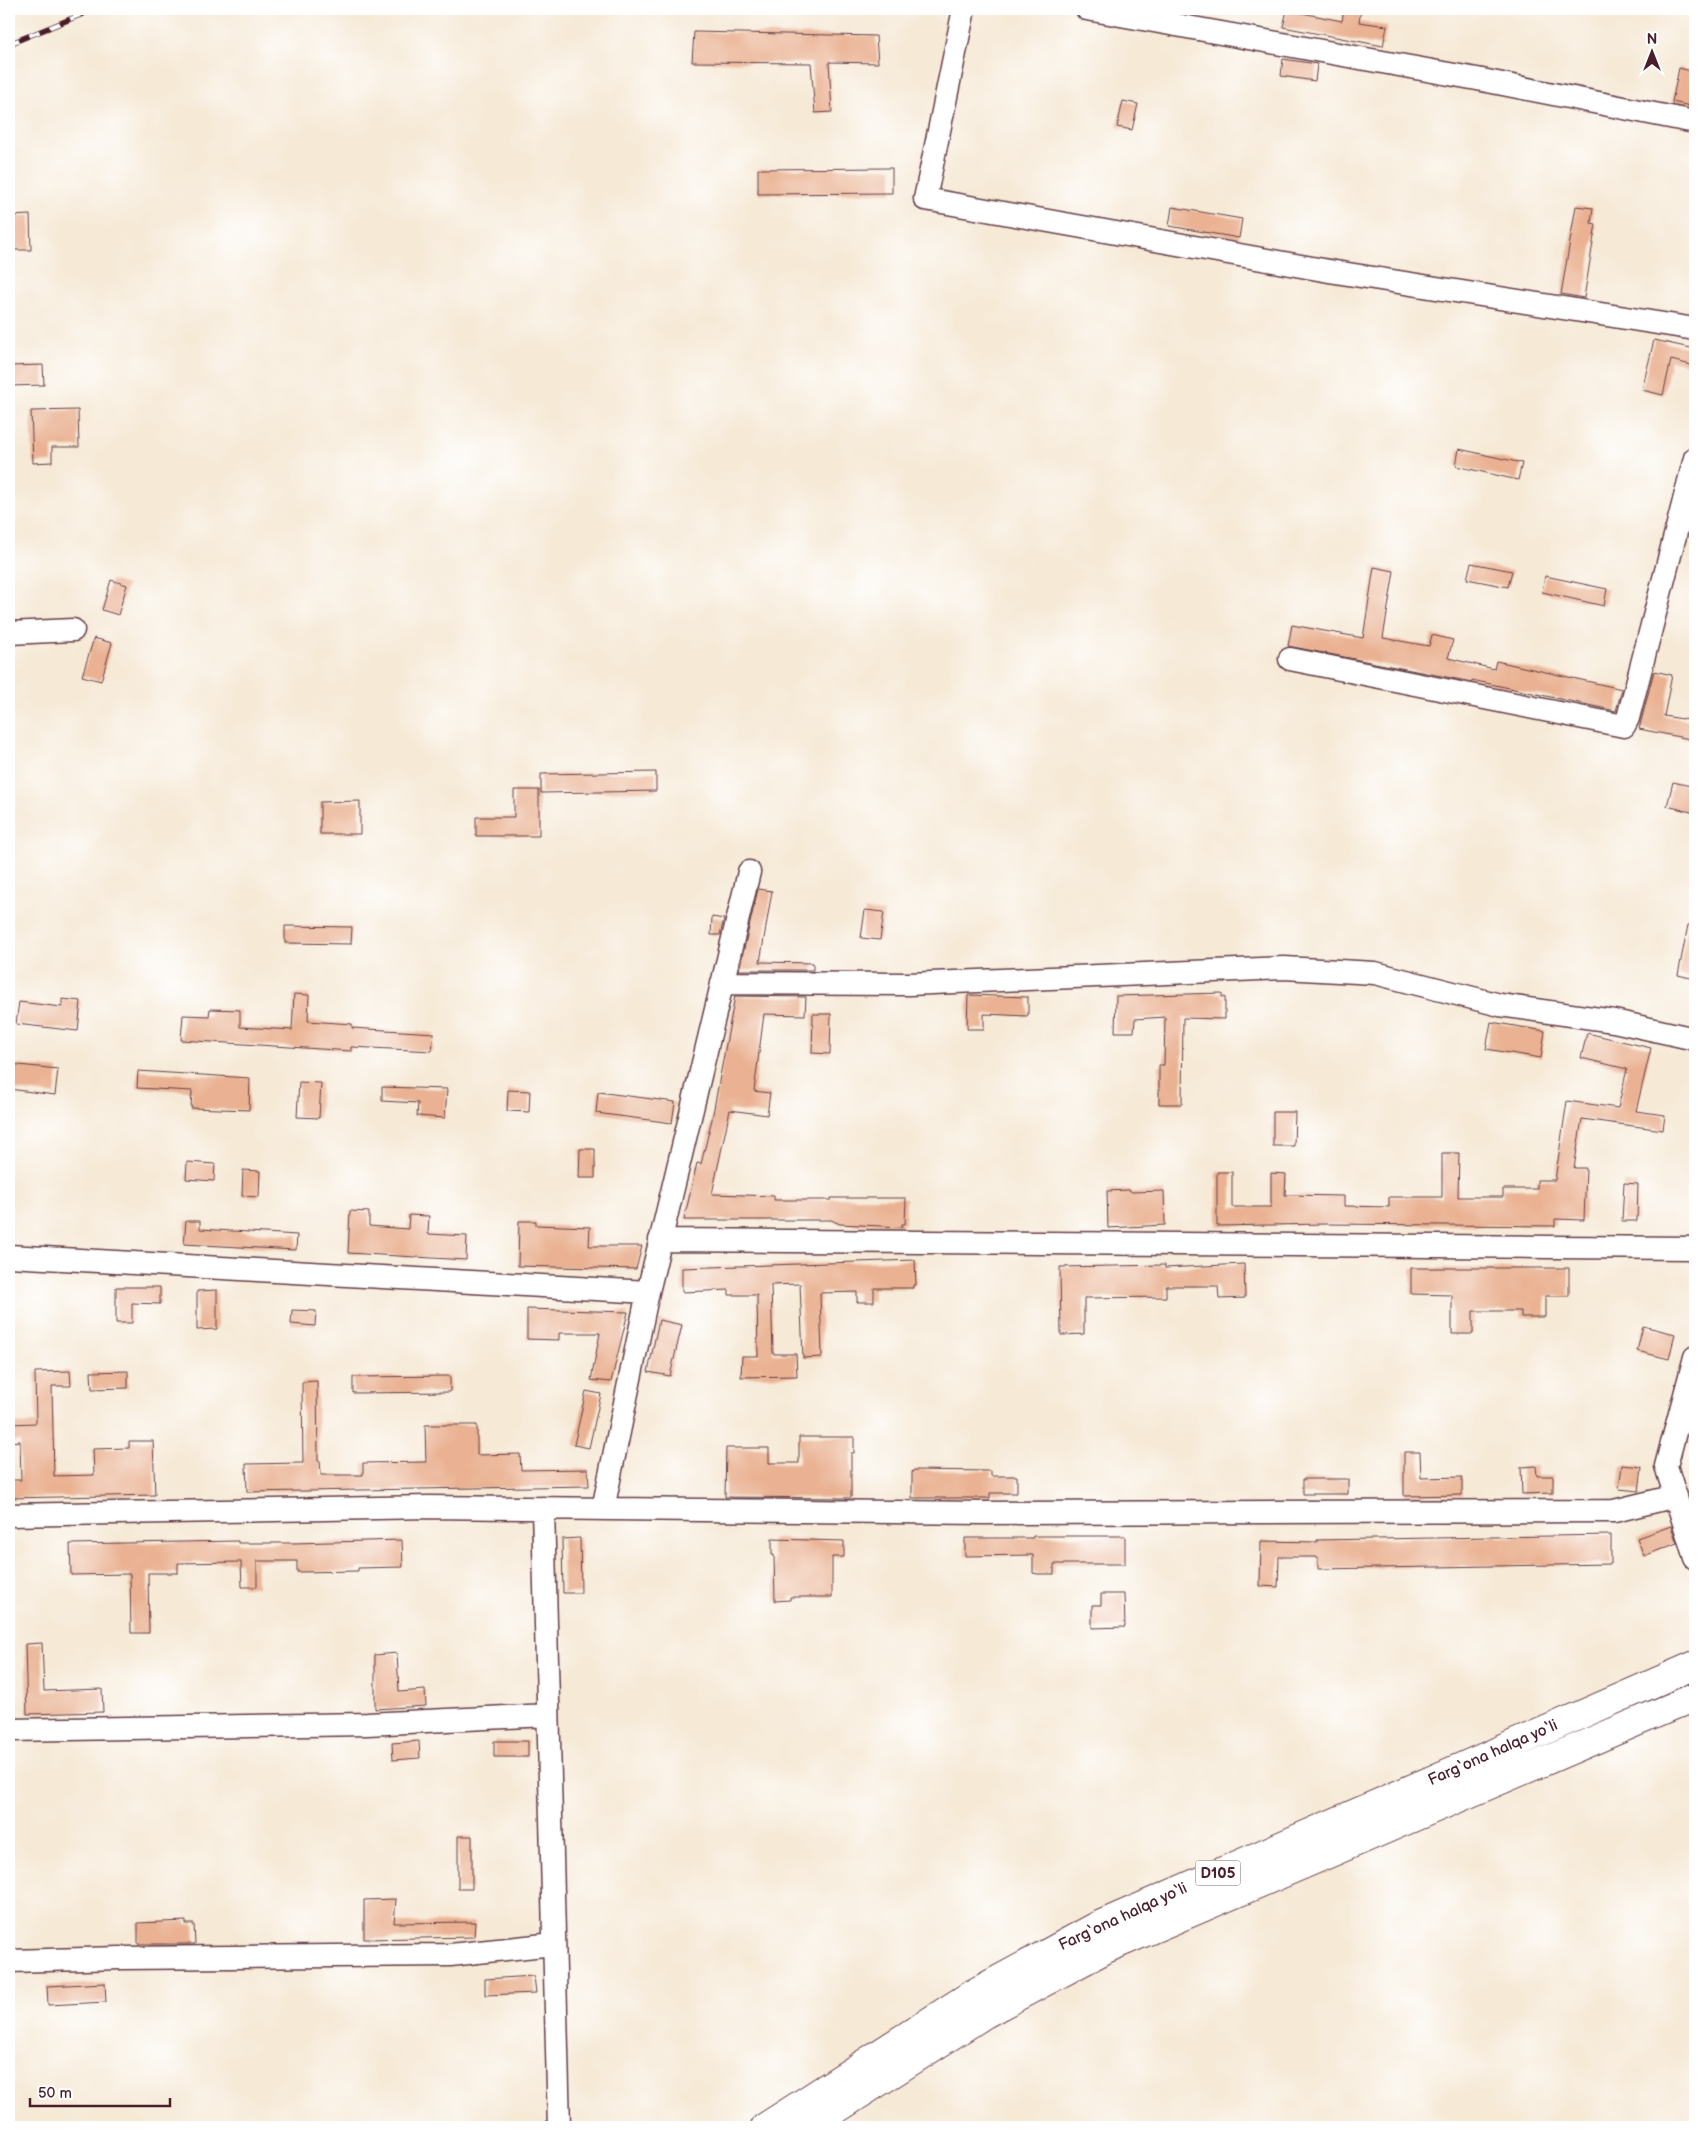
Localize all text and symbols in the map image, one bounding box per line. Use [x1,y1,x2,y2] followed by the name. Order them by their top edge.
[1626,28,1676,78] north arrow
[1647,31,1657,48] text: N
[1425,1716,1561,1790] street label: Farg‘ona halqa yo‘li
[1196,1860,1240,1886] road number: D105
[1056,1879,1190,1955] street label: Farg‘ona halqa yo‘li
[30,2076,170,2108] scale bar
[38,2084,72,2103] text: 50 m

